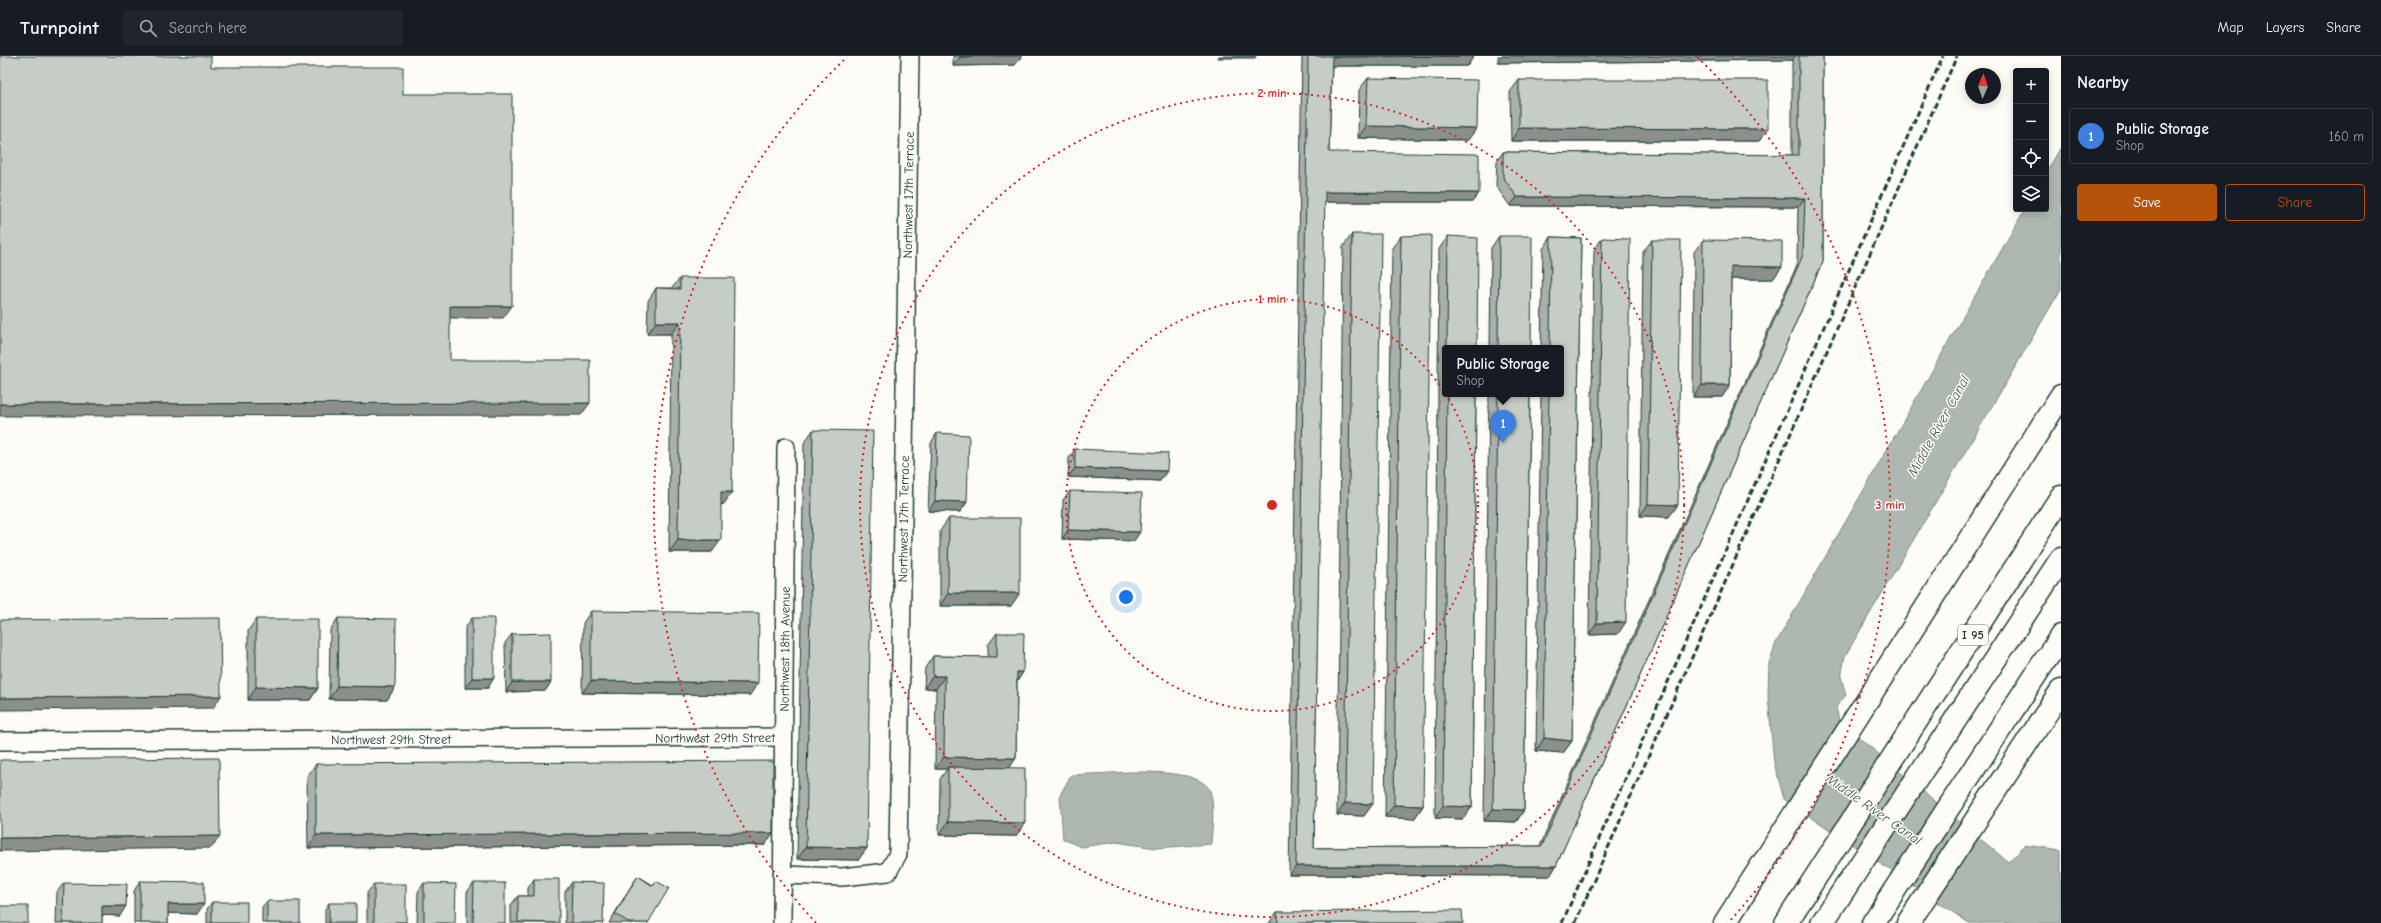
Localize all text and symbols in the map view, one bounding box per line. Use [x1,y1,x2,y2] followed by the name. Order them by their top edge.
[123,10,403,46] search box
[20,17,99,39] text: Turnpoint
[137,17,159,39] icon: search
[169,19,247,37] text: Search here
[2217,19,2244,36] text: Map
[2266,19,2304,36] text: Layers
[2326,19,2361,36] text: Share
[1965,68,2001,104] north arrow
[2013,68,2049,212] map controls
[2013,68,2049,104] button: +
[2077,73,2128,92] text: Nearby
[1257,86,1287,100] text: 2 min
[2013,104,2049,140] button: −
[2116,120,2209,138] text: Public Storage
[2088,129,2094,144] text: 1
[2329,129,2364,144] text: 160 m
[900,131,917,259] street label: Northwest 17th Terrace
[2116,138,2144,153] text: Shop
[2013,140,2049,176] button: locate
[2013,176,2049,212] button: layers
[2077,184,2217,221] button: Save
[2225,184,2365,221] button: Share
[1258,292,1286,306] text: 1 min
[1442,345,1564,397] popup
[1457,355,1549,373] text: Public Storage
[1903,372,1974,481] water label: Middle River Canal
[1457,373,1485,388] text: Shop
[1490,410,1516,443] pin: 1
[895,455,912,583] street label: Northwest 17th Terrace
[1265,498,1279,512] centre of rings
[1875,498,1905,512] text: 3 min
[777,586,793,712] street label: Northwest 18th Avenue
[1116,587,1136,607] your location
[1958,625,1988,645] road number: I 95
[655,730,776,746] street label: Northwest 29th Street
[331,732,452,747] street label: Northwest 29th Street
[1822,769,1926,849] water label: Middle River Canal

